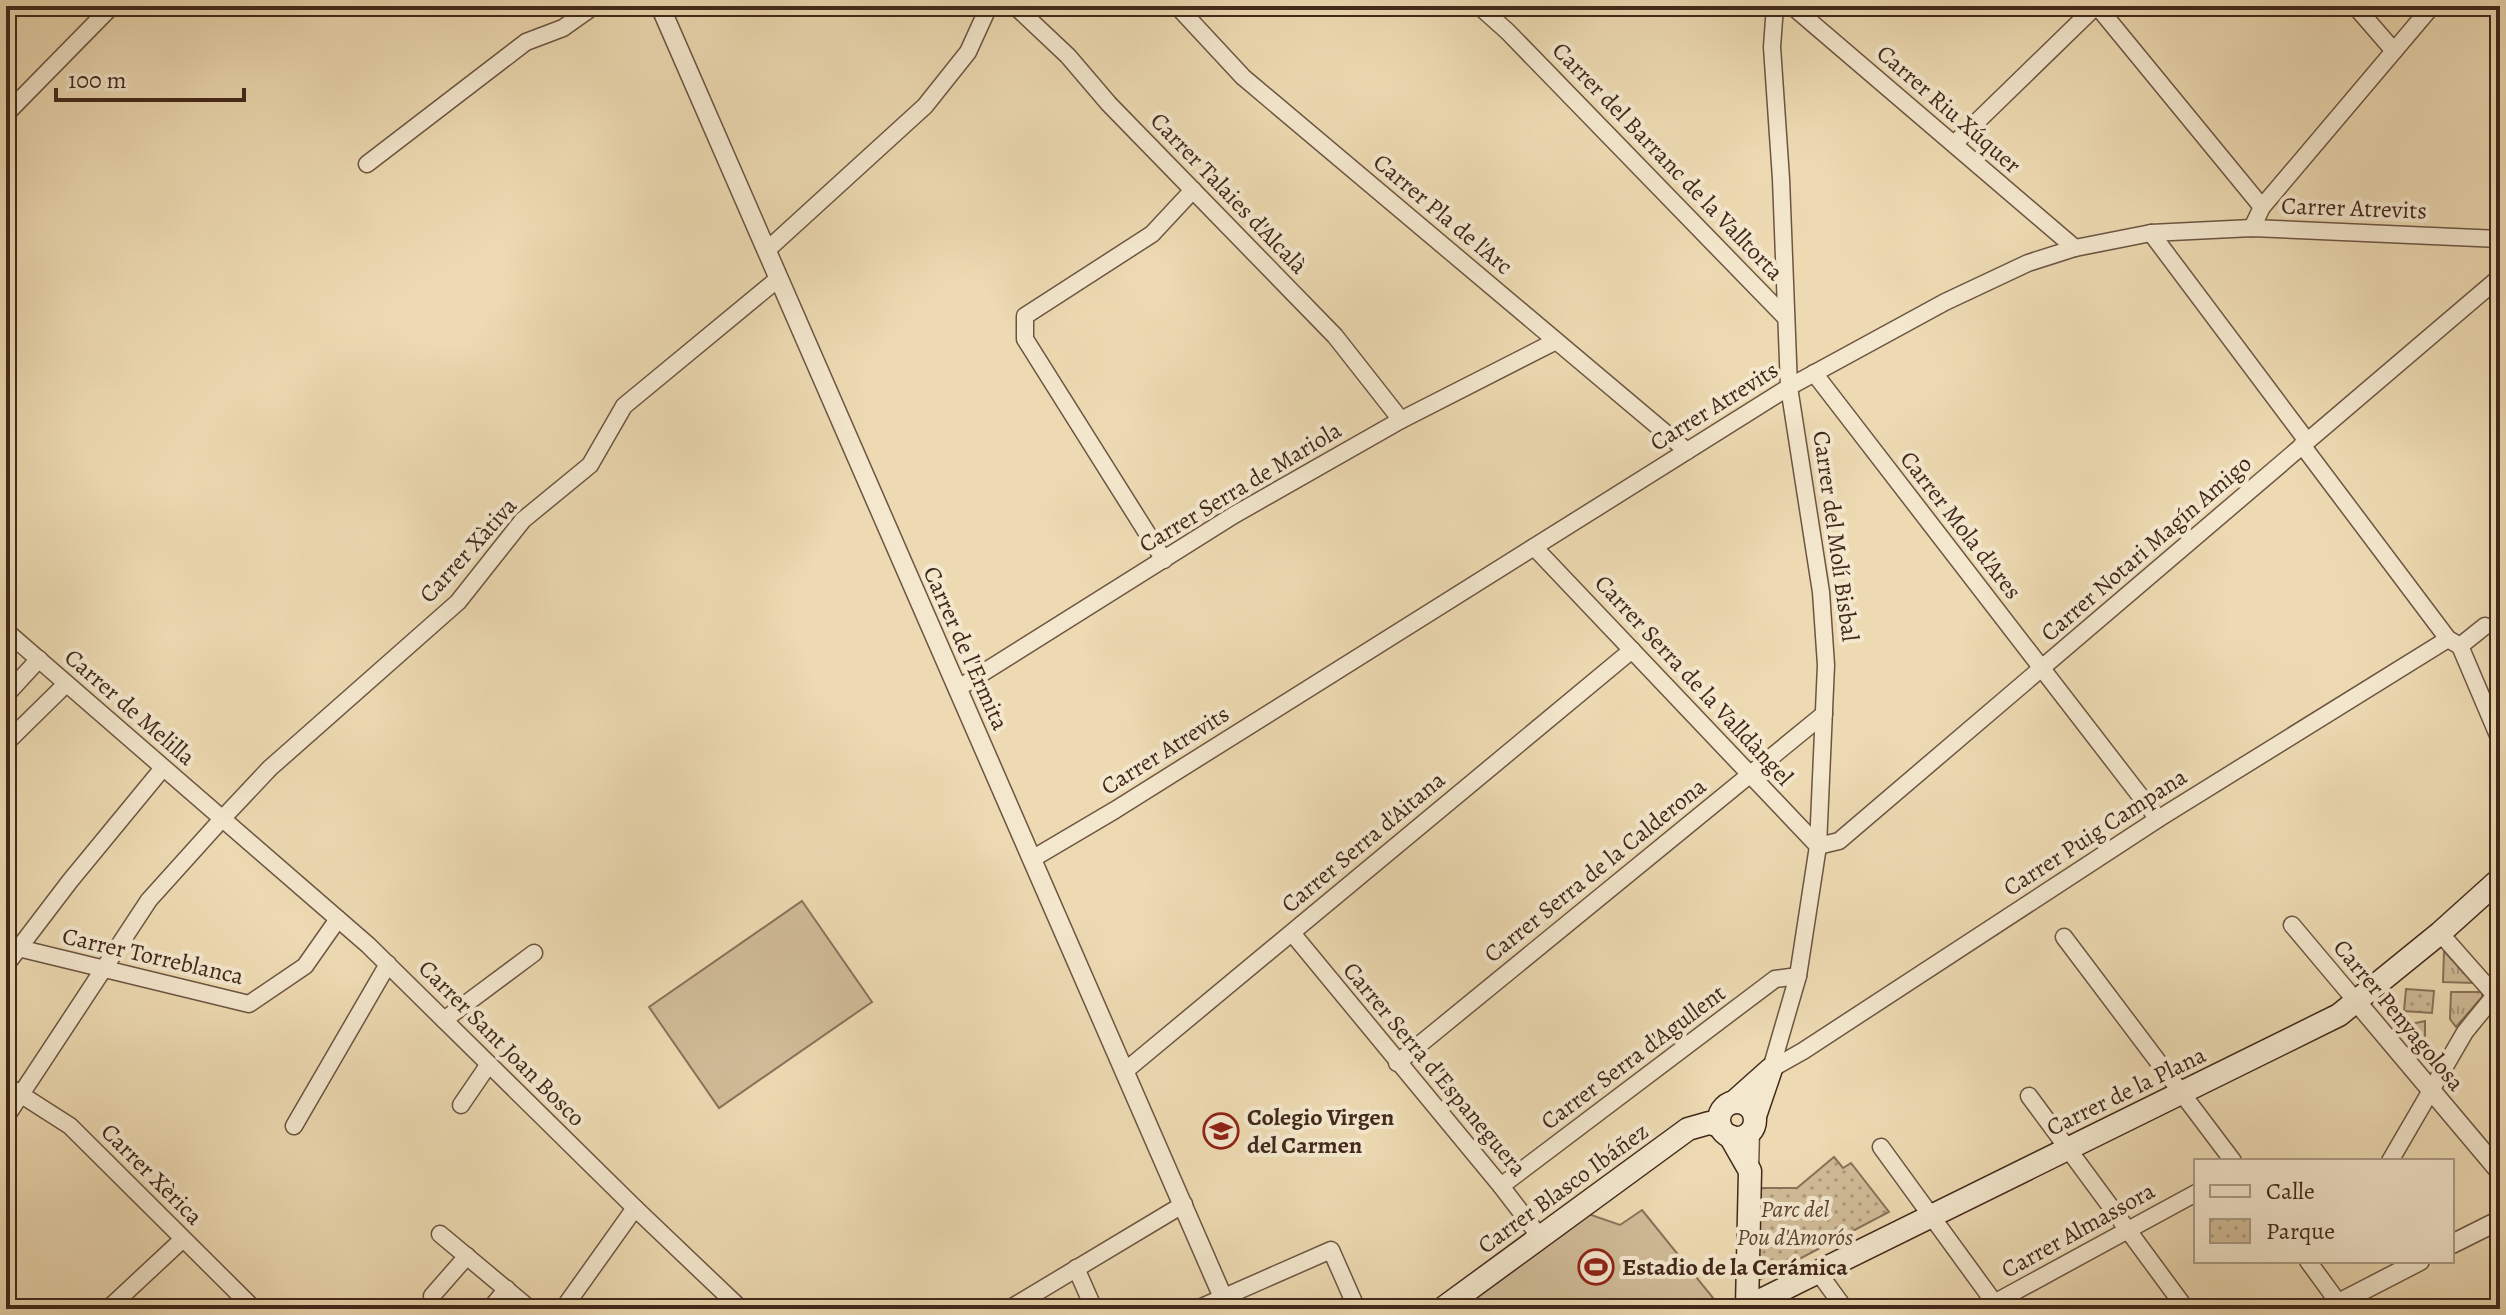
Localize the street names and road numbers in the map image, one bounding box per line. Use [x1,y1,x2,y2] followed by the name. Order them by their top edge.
[1545,35,1791,288] street label: Carrer del Barranc de la Valltorta
[1870,37,2028,181] street label: Carrer Riu Xúquer
[1143,105,1315,281] street label: Carrer Talaies d'Alcalà
[1367,146,1519,282] street label: Carrer Pla de l'Arc
[2281,189,2427,227] street label: Carrer Atrevits
[1644,354,1784,458] street label: Carrer Atrevits
[1133,413,1348,560] street label: Carrer Serra de Mariola
[1805,429,1867,643] street label: Carrer del Molí Bisbal
[1893,444,2029,606] street label: Carrer Mola d'Ares
[2034,447,2258,649] street label: Carrer Notari Magín Amigo
[412,490,525,610] street label: Carrer Xàtiva
[916,561,1017,736] street label: Carrer de l'Ermita
[1588,568,1801,793] street label: Carrer Serra de la Valldàngel
[58,641,203,773] street label: Carrer de Melilla
[1095,698,1235,802] street label: Carrer Atrevits
[1997,760,2194,903] street label: Carrer Puig Campana
[1274,763,1452,920] street label: Carrer Serra d'Aitana
[1477,770,1713,970] street label: Carrer Serra de la Calderona
[59,920,248,993] street label: Carrer Torreblanca
[2326,932,2472,1098] street label: Carrer Penyagolosa
[412,953,592,1133] street label: Carrer Sant Joan Bosco
[1336,955,1535,1184] street label: Carrer Serra d'Espaneguera
[1534,977,1732,1137] street label: Carrer Serra d'Agullent
[2041,1038,2212,1143] street label: Carrer de la Plana
[1471,1115,1655,1261] street label: Carrer Blasco Ibáñez
[94,1116,211,1233] street label: Carrer Xèrica
[1995,1174,2161,1285] street label: Carrer Almassora

